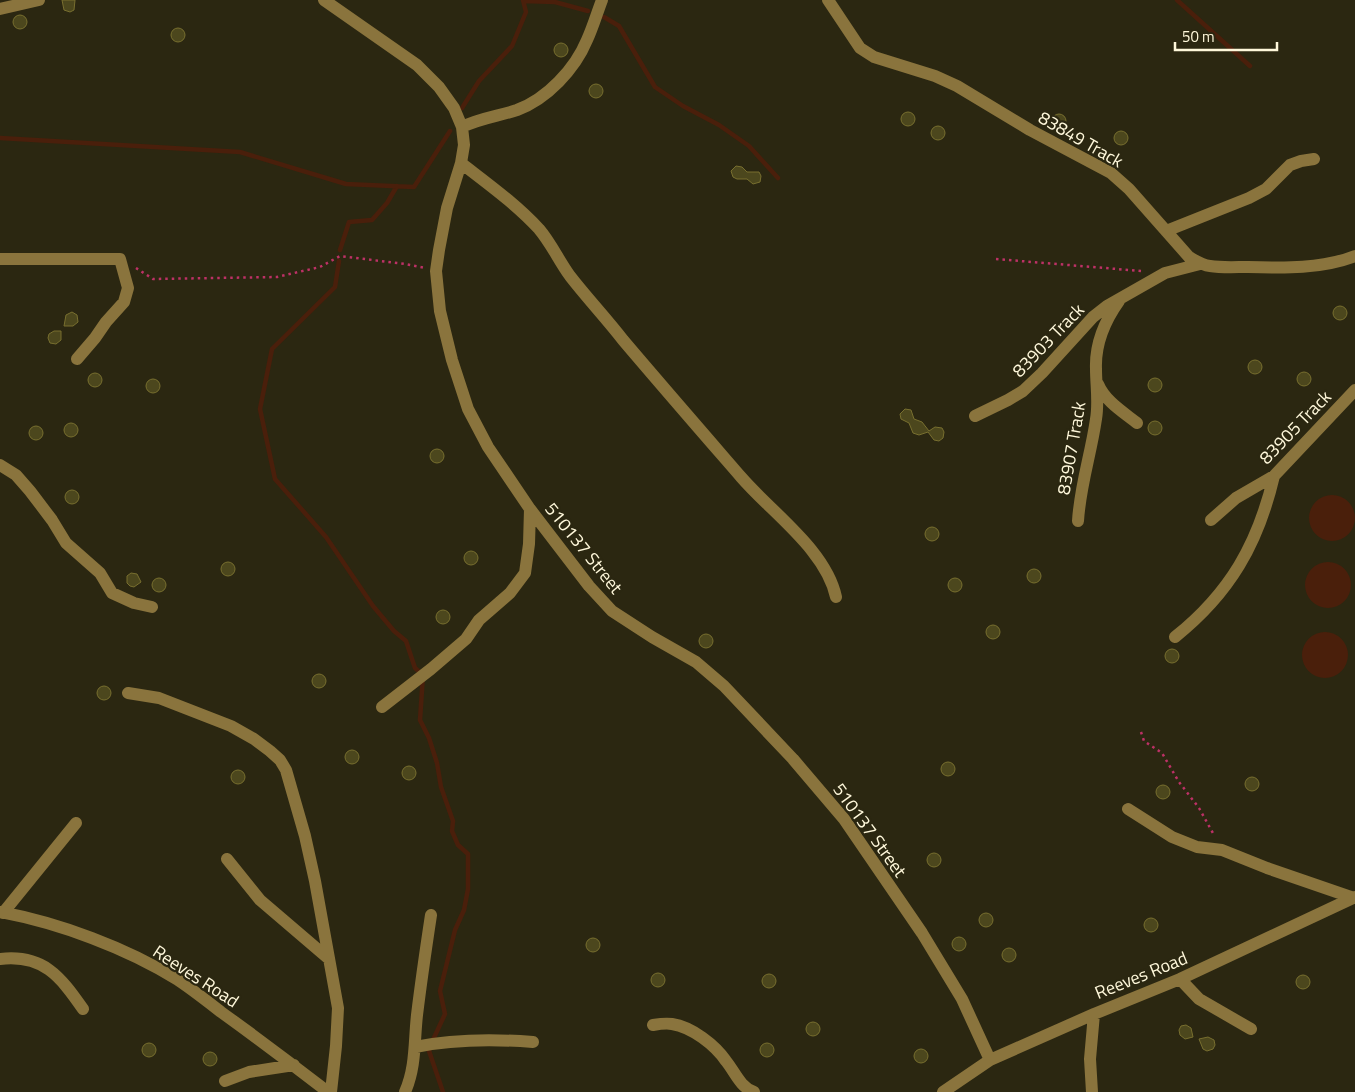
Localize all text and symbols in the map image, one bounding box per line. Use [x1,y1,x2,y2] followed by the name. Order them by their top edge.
[1175,20,1278,52] scale bar
[1182,25,1215,48] text: 50 m
[1034,104,1129,174] street label: 83849 Track
[1006,297,1091,383] street label: 83903 Track
[1253,384,1338,470] street label: 83905 Track
[1050,399,1093,497] street label: 83907 Track
[539,496,630,600] street label: 510137 Street
[827,777,914,883] street label: 510137 Street
[148,938,244,1014] street label: Reeves Road
[1091,944,1191,1006] street label: Reeves Road

